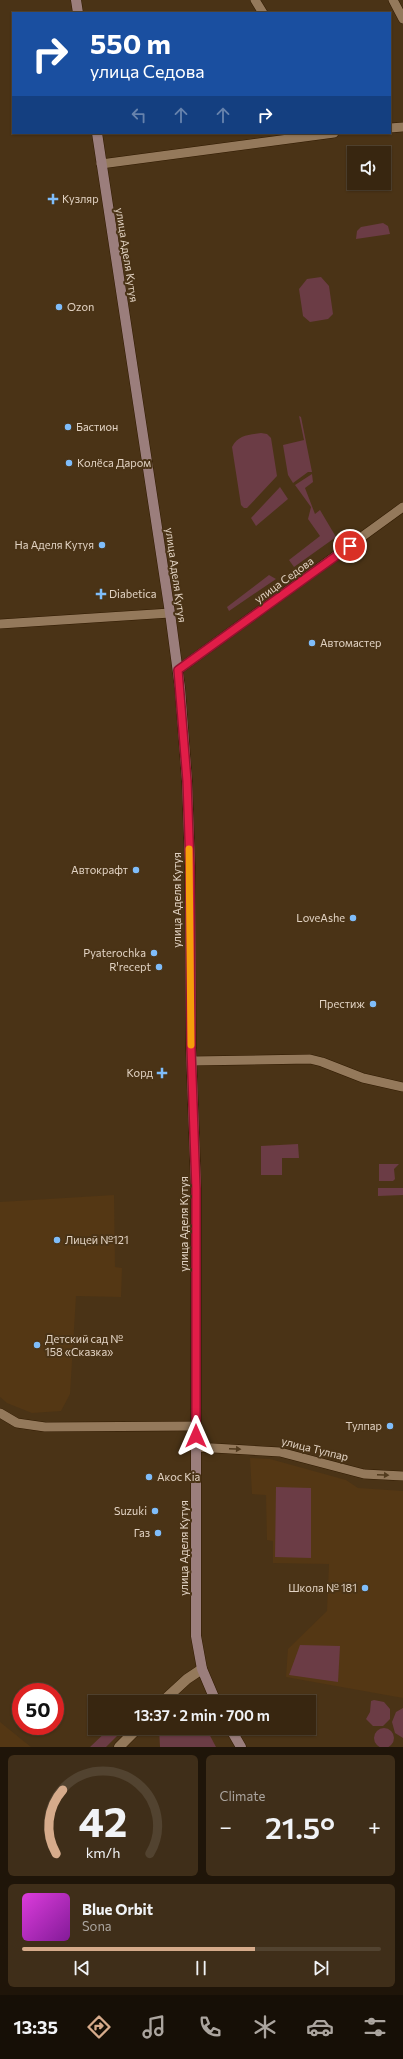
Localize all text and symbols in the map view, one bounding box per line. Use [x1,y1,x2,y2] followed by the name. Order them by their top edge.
[90,26,171,60] text: 550 m
[24,28,76,80] icon: right
[90,60,205,82] text: улица Седова
[128,104,150,126] icon: left
[170,104,192,126] icon: ahead
[212,104,234,126] icon: ahead
[254,104,276,126] icon: right
[347,146,391,190] map controls
[347,146,391,190] button: sound
[62,192,99,205] place label: Кузляр
[47,193,59,205] marker: Кузляр
[114,207,141,303] street label: улица Аделя Кутуя
[67,300,94,313] place label: Ozon
[54,302,64,312] marker: Ozon
[76,420,118,433] place label: Бастион
[63,422,73,432] marker: Бастион
[77,456,151,469] place label: Колёса Даром
[64,458,74,468] marker: Колёса Даром
[163,527,190,623] street label: улица Аделя Кутуя
[333,529,367,563] pin
[339,535,361,557] icon: arrive
[15,538,94,551] place label: На Аделя Кутуя
[97,540,107,550] marker: На Аделя Кутуя
[252,554,316,605] street label: улица Седова
[109,587,156,600] place label: Diabetica
[96,589,106,599] marker: Diabetica
[320,636,381,649] place label: Автомастер
[307,638,317,648] marker: Автомастер
[170,852,183,948] street label: улица Аделя Кутуя
[71,863,128,876] place label: Автокрафт
[131,865,141,875] marker: Автокрафт
[296,911,345,924] place label: LoveAshe
[348,913,358,923] marker: LoveAshe
[83,946,146,959] place label: Pyaterochka
[149,948,159,958] marker: Pyaterochka
[109,960,151,973] place label: R'recept
[154,962,164,972] marker: R'recept
[319,997,365,1010] place label: Престиж
[368,999,378,1009] marker: Престиж
[127,1066,154,1079] place label: Корд
[156,1067,168,1079] marker: Корд
[177,1176,190,1272] street label: улица Аделя Кутуя
[65,1233,129,1246] place label: Лицей №121
[52,1235,62,1245] marker: Лицей №121
[45,1332,123,1358] place label: Детский сад № 158 «Сказка»
[32,1340,42,1350] marker: Детский сад № 158 «Сказка»
[175,1415,217,1457] position arrow
[346,1419,382,1432] place label: Тулпар
[385,1421,395,1431] marker: Тулпар
[280,1434,350,1463] street label: улица Тулпар
[229,1446,241,1453] one-way arrow
[157,1470,200,1483] place label: Акос Kia
[144,1472,154,1482] marker: Акос Kia
[377,1472,389,1479] one-way arrow
[177,1500,190,1596] street label: улица Аделя Кутуя
[114,1504,147,1517] place label: Suzuki
[150,1506,160,1516] marker: Suzuki
[134,1526,150,1539] place label: Газ
[153,1528,163,1538] marker: Газ
[288,1581,357,1594] place label: Школа № 181
[360,1583,370,1593] marker: Школа № 181
[12,1683,64,1735] speed limit sign: 50
[134,1706,270,1724] text: 13:37 · 2 min · 700 m
[220,1788,265,1804] text: Climate
[78,1794,127,1845] text: 42
[265,1808,335,1845] text: 21.5°
[220,1813,232,1840] text: −
[368,1813,381,1840] text: +
[85,1842,120,1860] text: km/h
[82,1900,153,1918] text: Blue Orbit
[82,1918,112,1934] text: Sona
[71,1957,93,1979] icon: previous
[190,1957,212,1979] icon: pause
[310,1957,332,1979] icon: next
[85,2013,113,2041] icon: directions
[140,2013,168,2041] icon: music
[196,2013,224,2041] icon: phone
[251,2013,279,2041] icon: climate
[306,2013,334,2041] icon: car
[361,2013,389,2041] icon: filters
[14,2016,58,2038] text: 13:35

